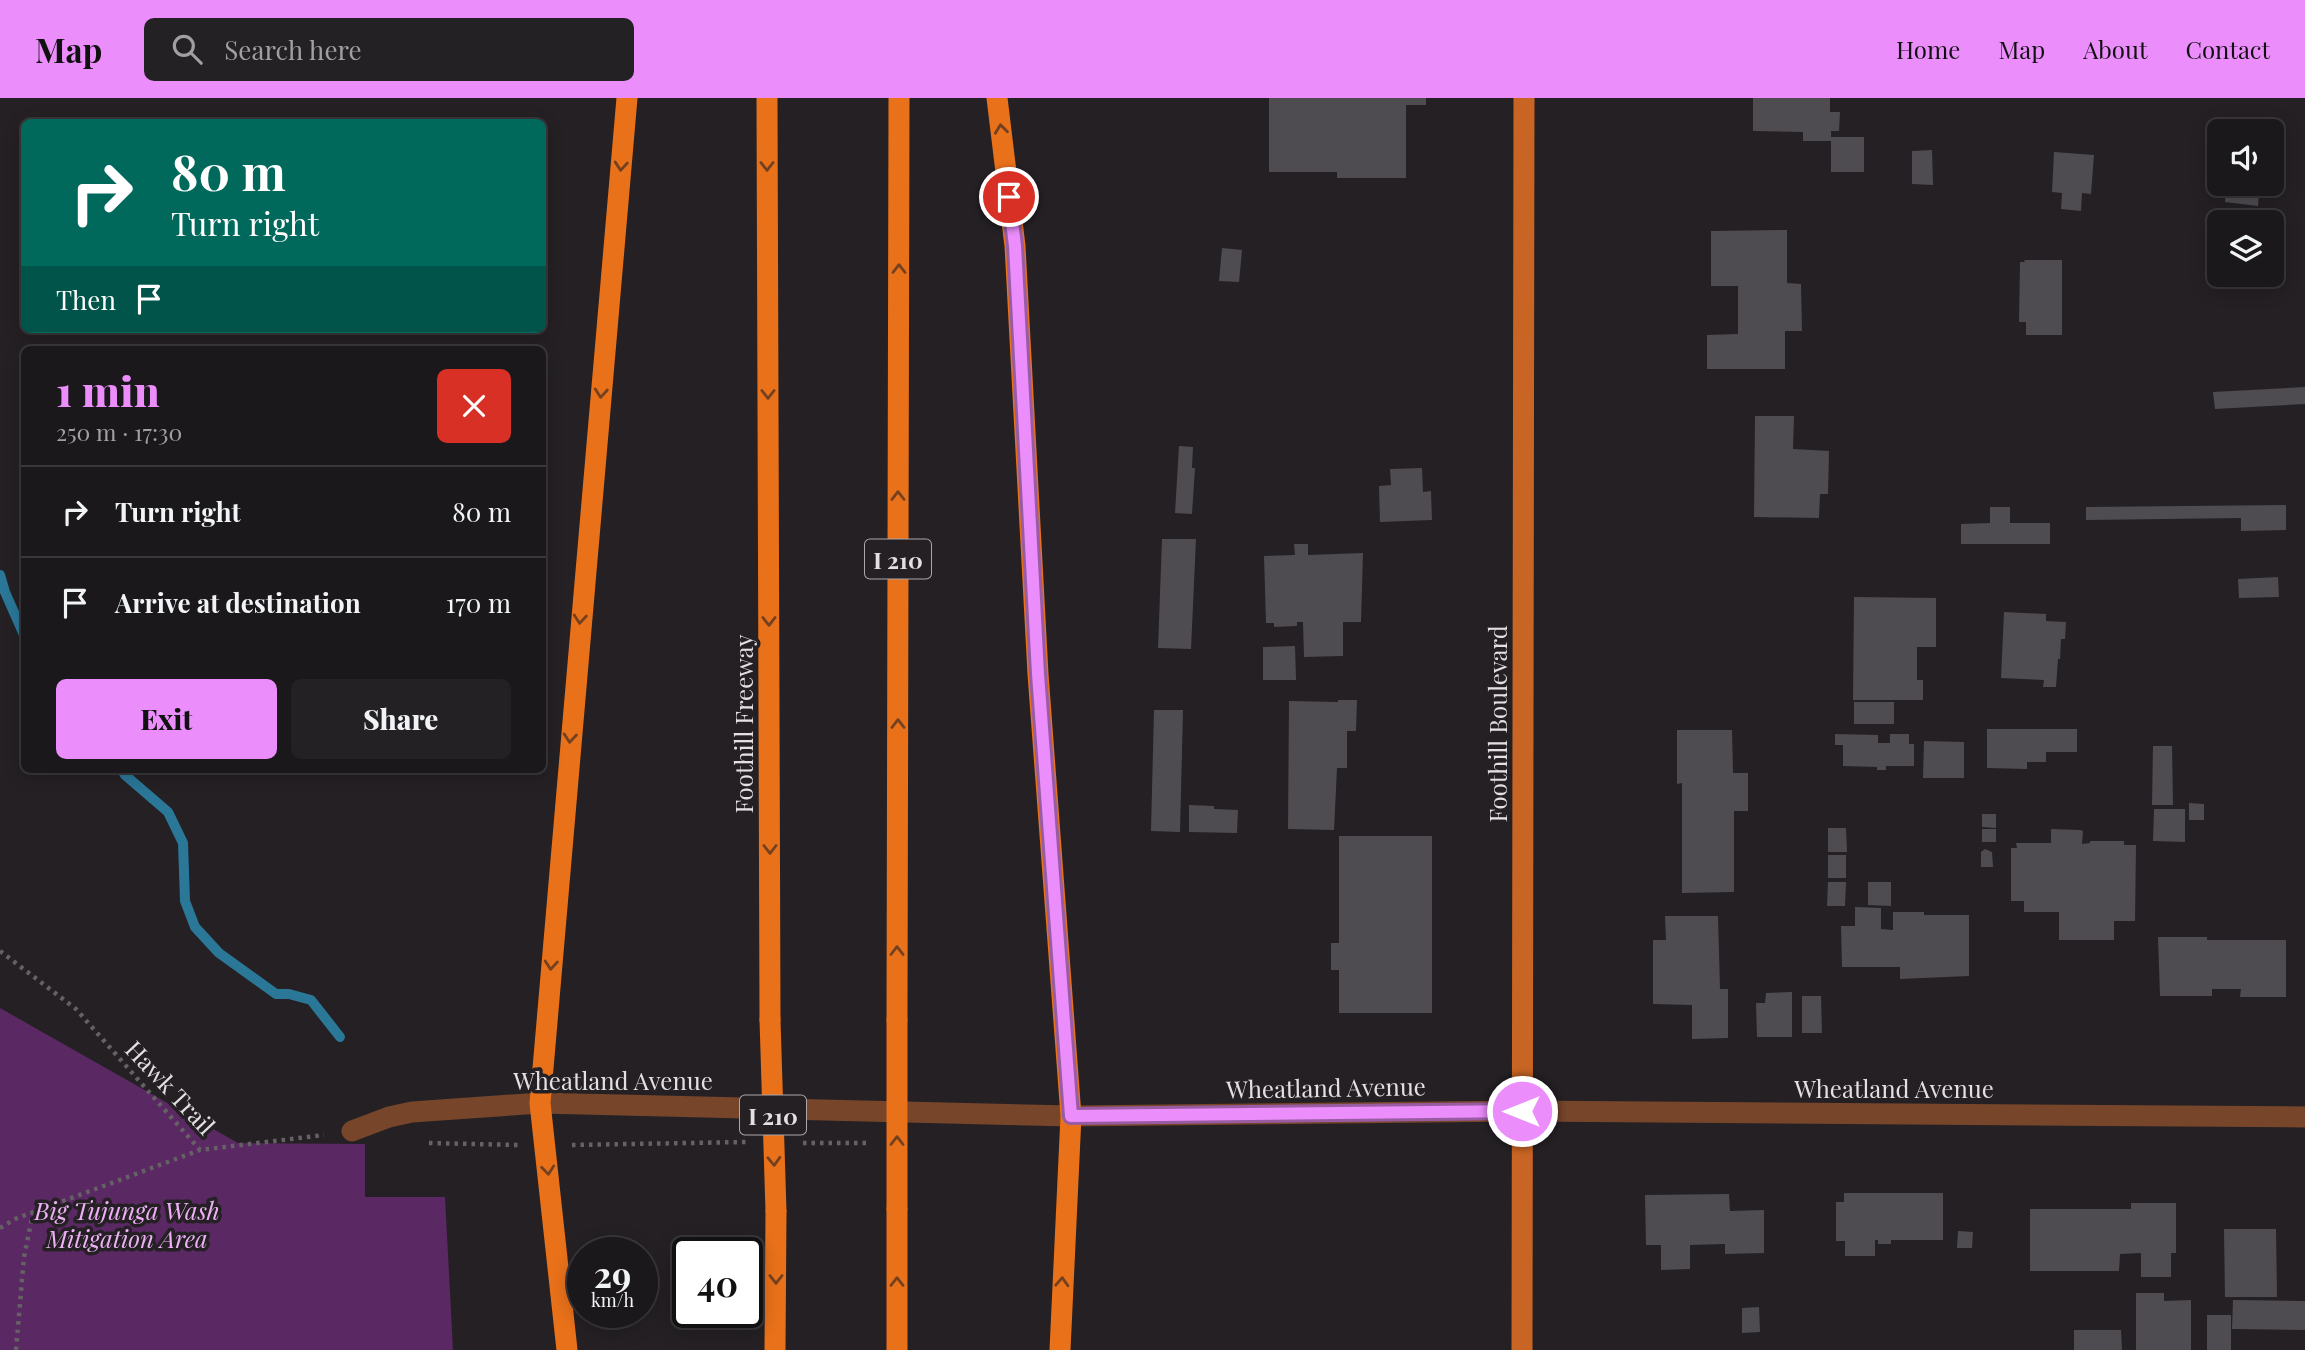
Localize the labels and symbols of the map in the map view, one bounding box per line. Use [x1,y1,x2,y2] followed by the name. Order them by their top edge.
[993,124,1008,135] one-way arrow
[614,161,629,172] one-way arrow
[759,161,775,172] one-way arrow
[979,167,1039,227] pin
[891,263,907,274] one-way arrow
[593,387,608,398] one-way arrow
[760,389,776,399] one-way arrow
[890,491,906,501] one-way arrow
[865,540,931,579] road number: I 210
[573,614,588,625] one-way arrow
[761,616,777,627] one-way arrow
[1481,625,1513,823] street label: Foothill Boulevard
[727,634,759,814] street label: Foothill Freeway
[890,718,906,729] one-way arrow
[563,733,578,744] one-way arrow
[762,843,777,854] one-way arrow
[889,946,905,956] one-way arrow
[544,960,559,971] one-way arrow
[119,1033,223,1141] street label: Hawk Trail
[512,1064,713,1096] street label: Wheatland Avenue
[1225,1069,1426,1105] street label: Wheatland Avenue
[1793,1072,1994,1104] street label: Wheatland Avenue
[1485,1074,1559,1148] position arrow
[740,1096,806,1134] road number: I 210
[889,1135,905,1145] one-way arrow
[767,1156,782,1167] one-way arrow
[540,1165,555,1176] one-way arrow
[33,1194,220,1254] park label: Big Tujunga Wash Mitigation Area
[672,1237,763,1328] speed limit sign: 40
[768,1274,783,1285] one-way arrow
[889,1276,905,1287] one-way arrow
[1055,1276,1070,1287] one-way arrow

